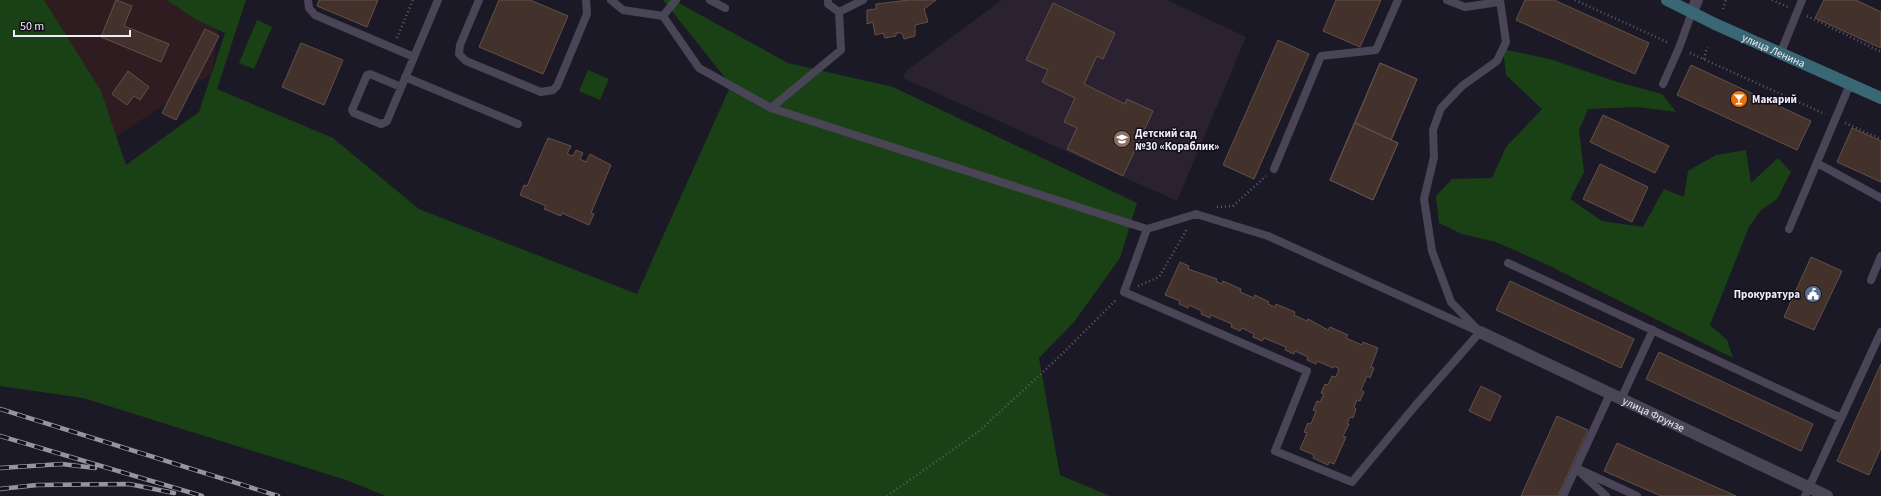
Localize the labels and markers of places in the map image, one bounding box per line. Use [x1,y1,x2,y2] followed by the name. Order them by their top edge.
[1729,89,1749,109] bar icon: Макарий
[1752,92,1797,107] place label: Макарий
[1135,126,1219,154] place label: Детский сад №30 «Кораблик»
[1112,129,1132,149] school or university icon: Детский сад №30 «Кораблик»
[1803,284,1823,304] public building icon: Прокуратура
[1734,287,1800,302] place label: Прокуратура

